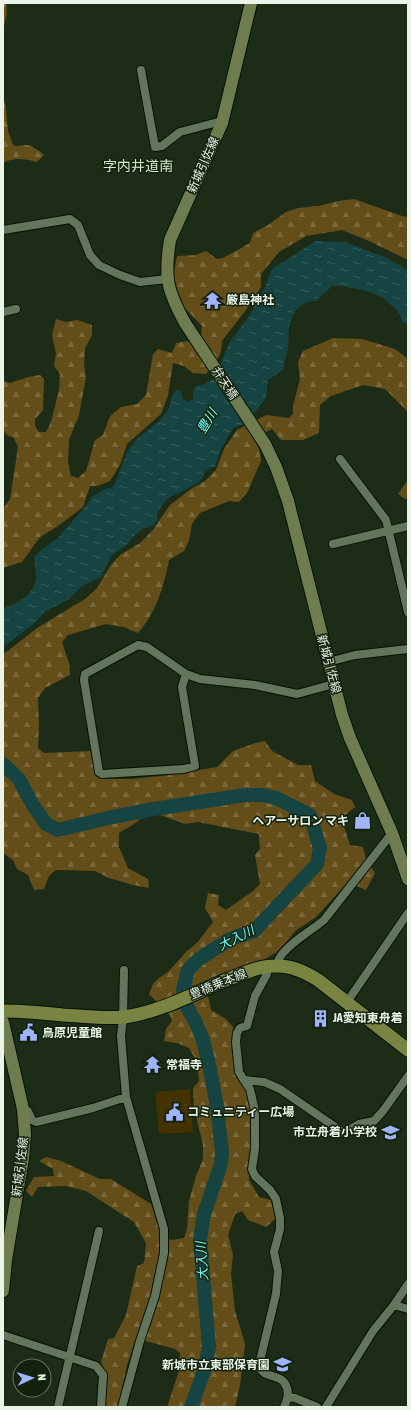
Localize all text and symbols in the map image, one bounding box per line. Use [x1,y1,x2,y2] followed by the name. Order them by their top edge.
[184,135,222,195] street label: 新城引佐線
[103,158,173,174] district label: 字内井道南
[203,290,223,310] temple icon: 厳島神社
[226,293,274,307] place label: 厳島神社
[209,364,241,402] street label: 弁天橋
[194,404,221,436] water label: 豊川
[314,633,344,695] street label: 新城引佐線
[352,811,372,831] shop icon: ヘアーサロン マキ
[252,814,349,828] place label: ヘアーサロン マキ
[215,922,259,954] water label: 大入川
[188,966,248,1002] street label: 豊橋乗本線
[310,1008,330,1028] building icon: JA愛知東舟着
[332,1011,403,1025] place label: JA愛知東舟着
[19,1023,39,1043] public building icon: 鳥原児童館
[42,1026,102,1040] place label: 鳥原児童館
[143,1055,163,1075] temple icon: 常福寺
[166,1058,202,1072] place label: 常福寺
[164,1102,184,1122] public building icon: コミュニティー広場
[187,1105,294,1119] place label: コミュニティー広場
[380,1122,400,1142] school or university icon: 市立舟着小学校
[293,1125,377,1139] place label: 市立舟着小学校
[9,1136,31,1198] street label: 新城引佐線
[193,1239,211,1281] water label: 大入川
[273,1355,293,1375] school or university icon: 新城市立東部保育園
[12,1358,52,1398] north arrow
[162,1358,270,1372] place label: 新城市立東部保育園
[36,1374,48,1381] text: N

